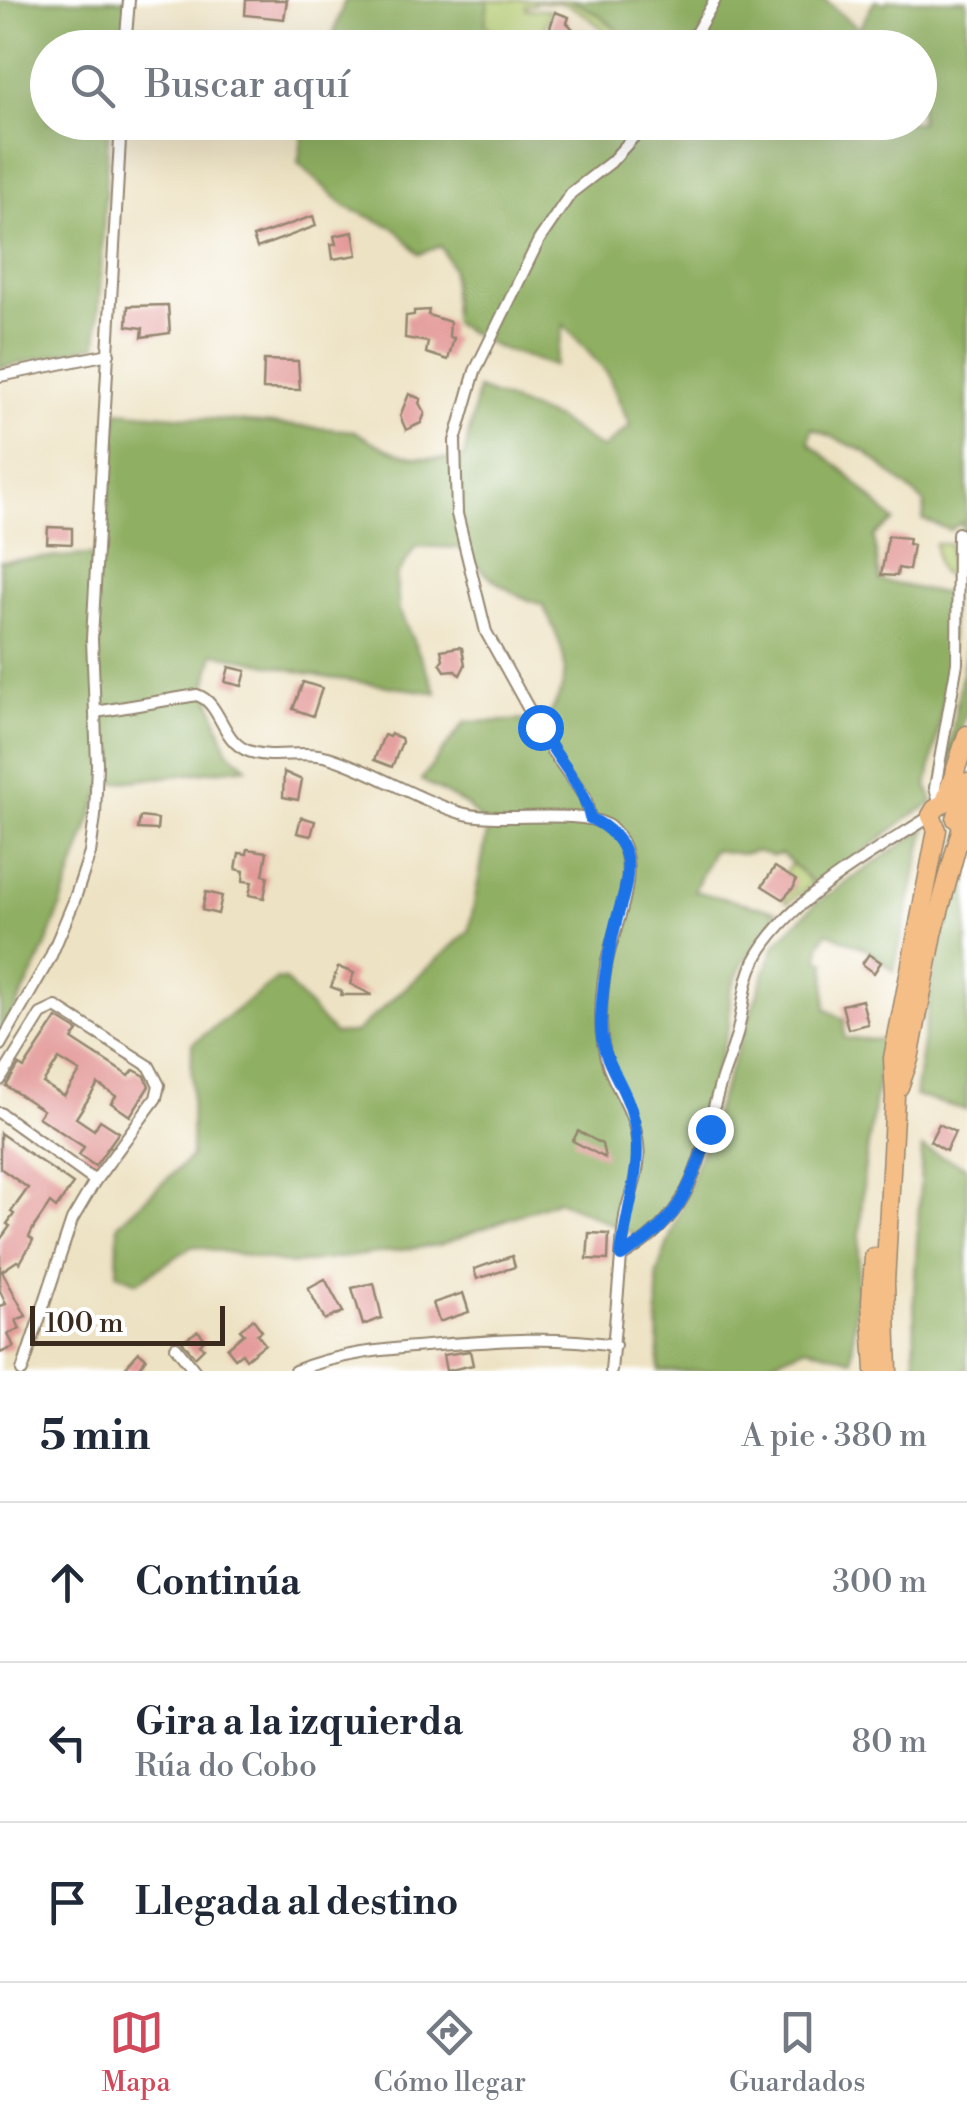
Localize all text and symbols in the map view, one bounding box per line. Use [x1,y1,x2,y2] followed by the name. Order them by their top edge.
[30,30,937,140] search box
[65,58,120,113] icon: search
[145,62,350,109] text: Buscar aquí
[518,705,564,751] route start
[688,1107,734,1153] route end
[30,1301,225,1346] scale bar
[45,1306,124,1341] text: 100 m
[40,1410,150,1463] text: 5 min
[742,1416,927,1456] text: A pie · 380 m
[40,1555,95,1610] icon: ahead
[135,1559,301,1606] text: Continúa
[832,1562,927,1602] text: 300 m
[135,1699,463,1746] text: Gira a la izquierda
[40,1715,95,1770] icon: left
[852,1722,927,1762] text: 80 m
[135,1746,317,1786] text: Rúa do Cobo
[40,1875,95,1930] icon: arrive
[135,1879,458,1926] text: Llegada al destino
[101,2005,171,2100] tab: Mapa
[374,2005,526,2100] tab: Cómo llegar
[729,2005,866,2100] tab: Guardados

